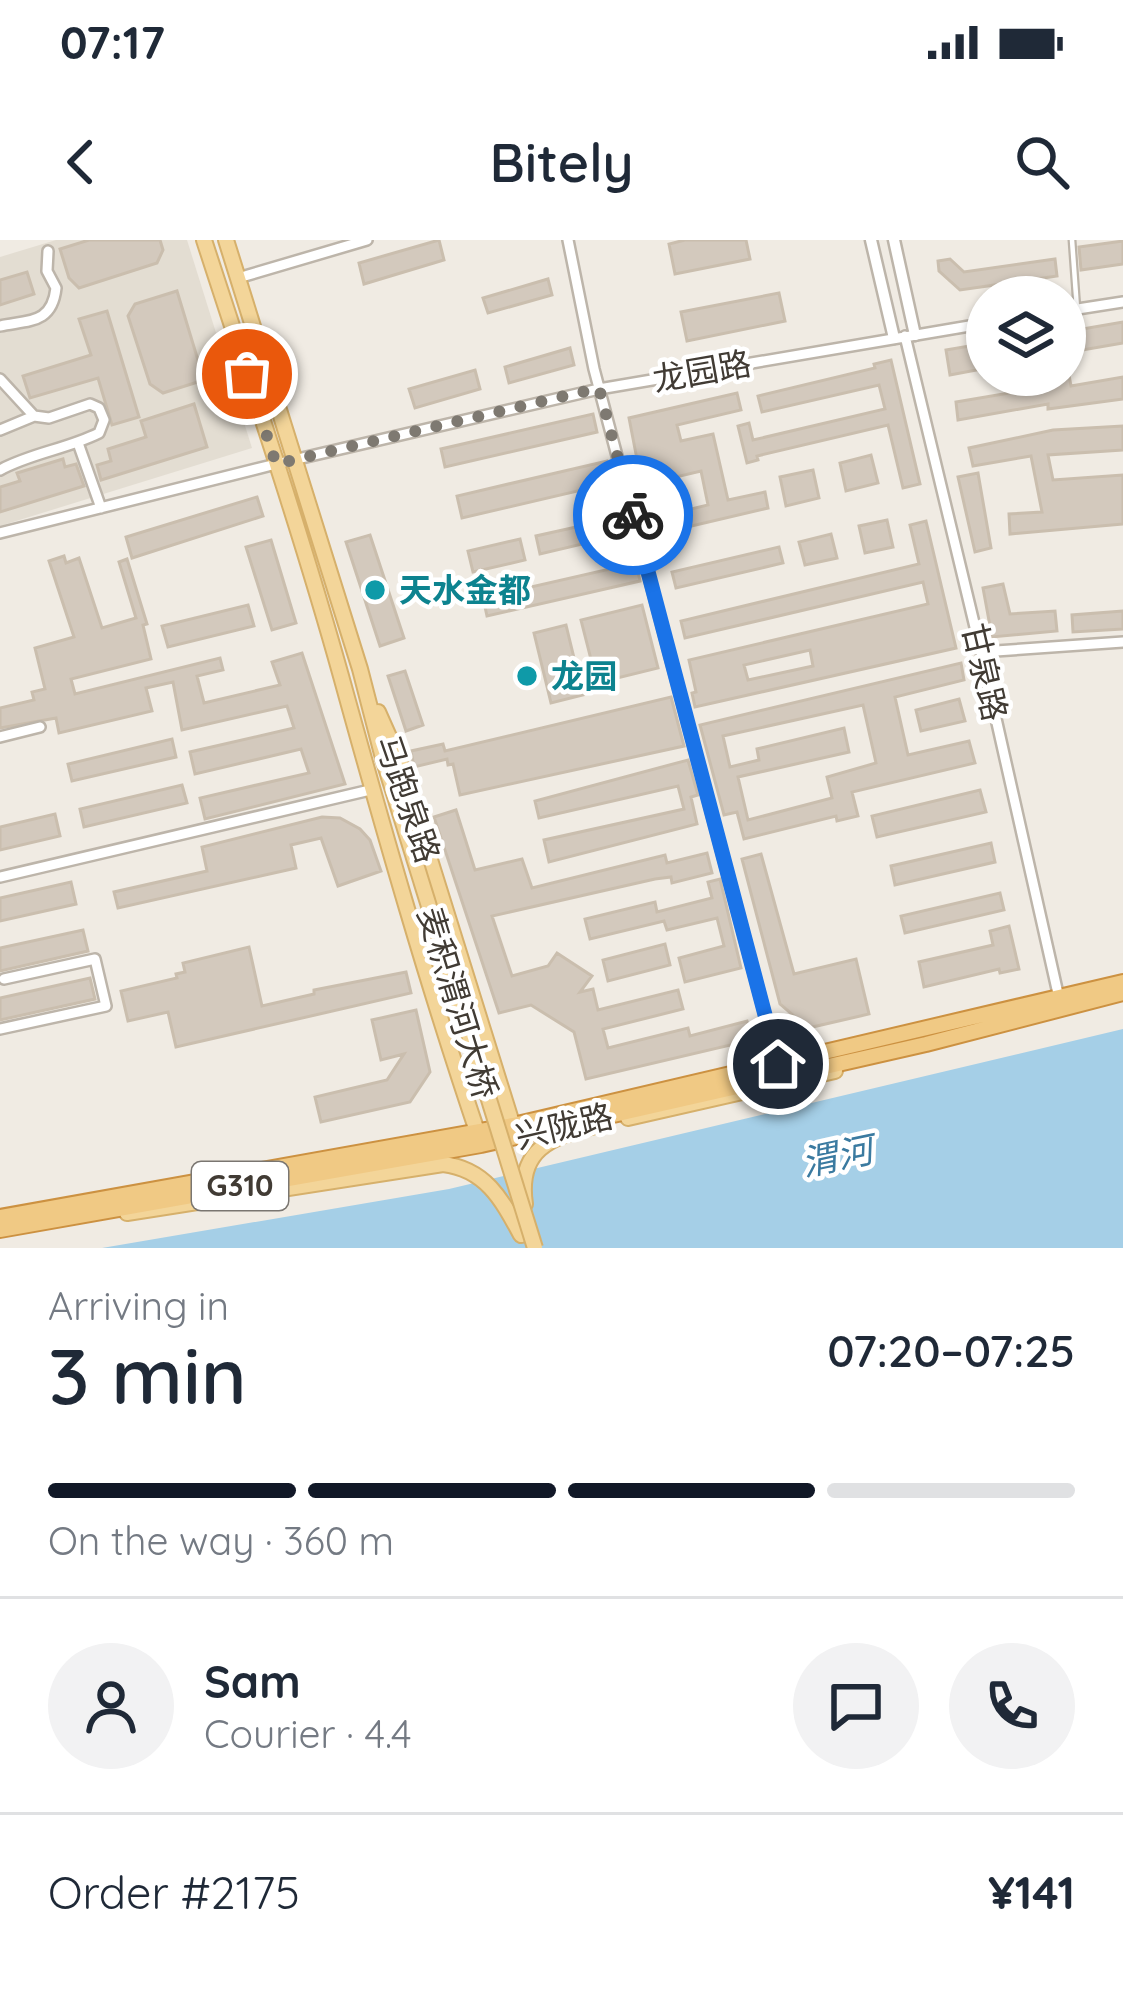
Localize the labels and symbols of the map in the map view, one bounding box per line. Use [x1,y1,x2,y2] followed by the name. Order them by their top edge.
[196,323,298,425] pin
[650,342,754,399] street label: 龙园路
[573,455,693,575] courier
[399,569,531,610] place label: 天水金都
[362,577,388,603] marker: 天水金都
[954,619,1017,725] street label: 甘泉路
[551,655,617,696] place label: 龙园
[514,663,540,689] marker: 龙园
[368,730,449,868] street label: 马跑泉路
[410,902,507,1104] street label: 麦积渭河大桥
[727,1013,829,1115] pin
[511,1094,617,1157] street label: 兴陇路
[797,1125,883,1185] water label: 渭河
[192,1162,288,1210] road number: G310

